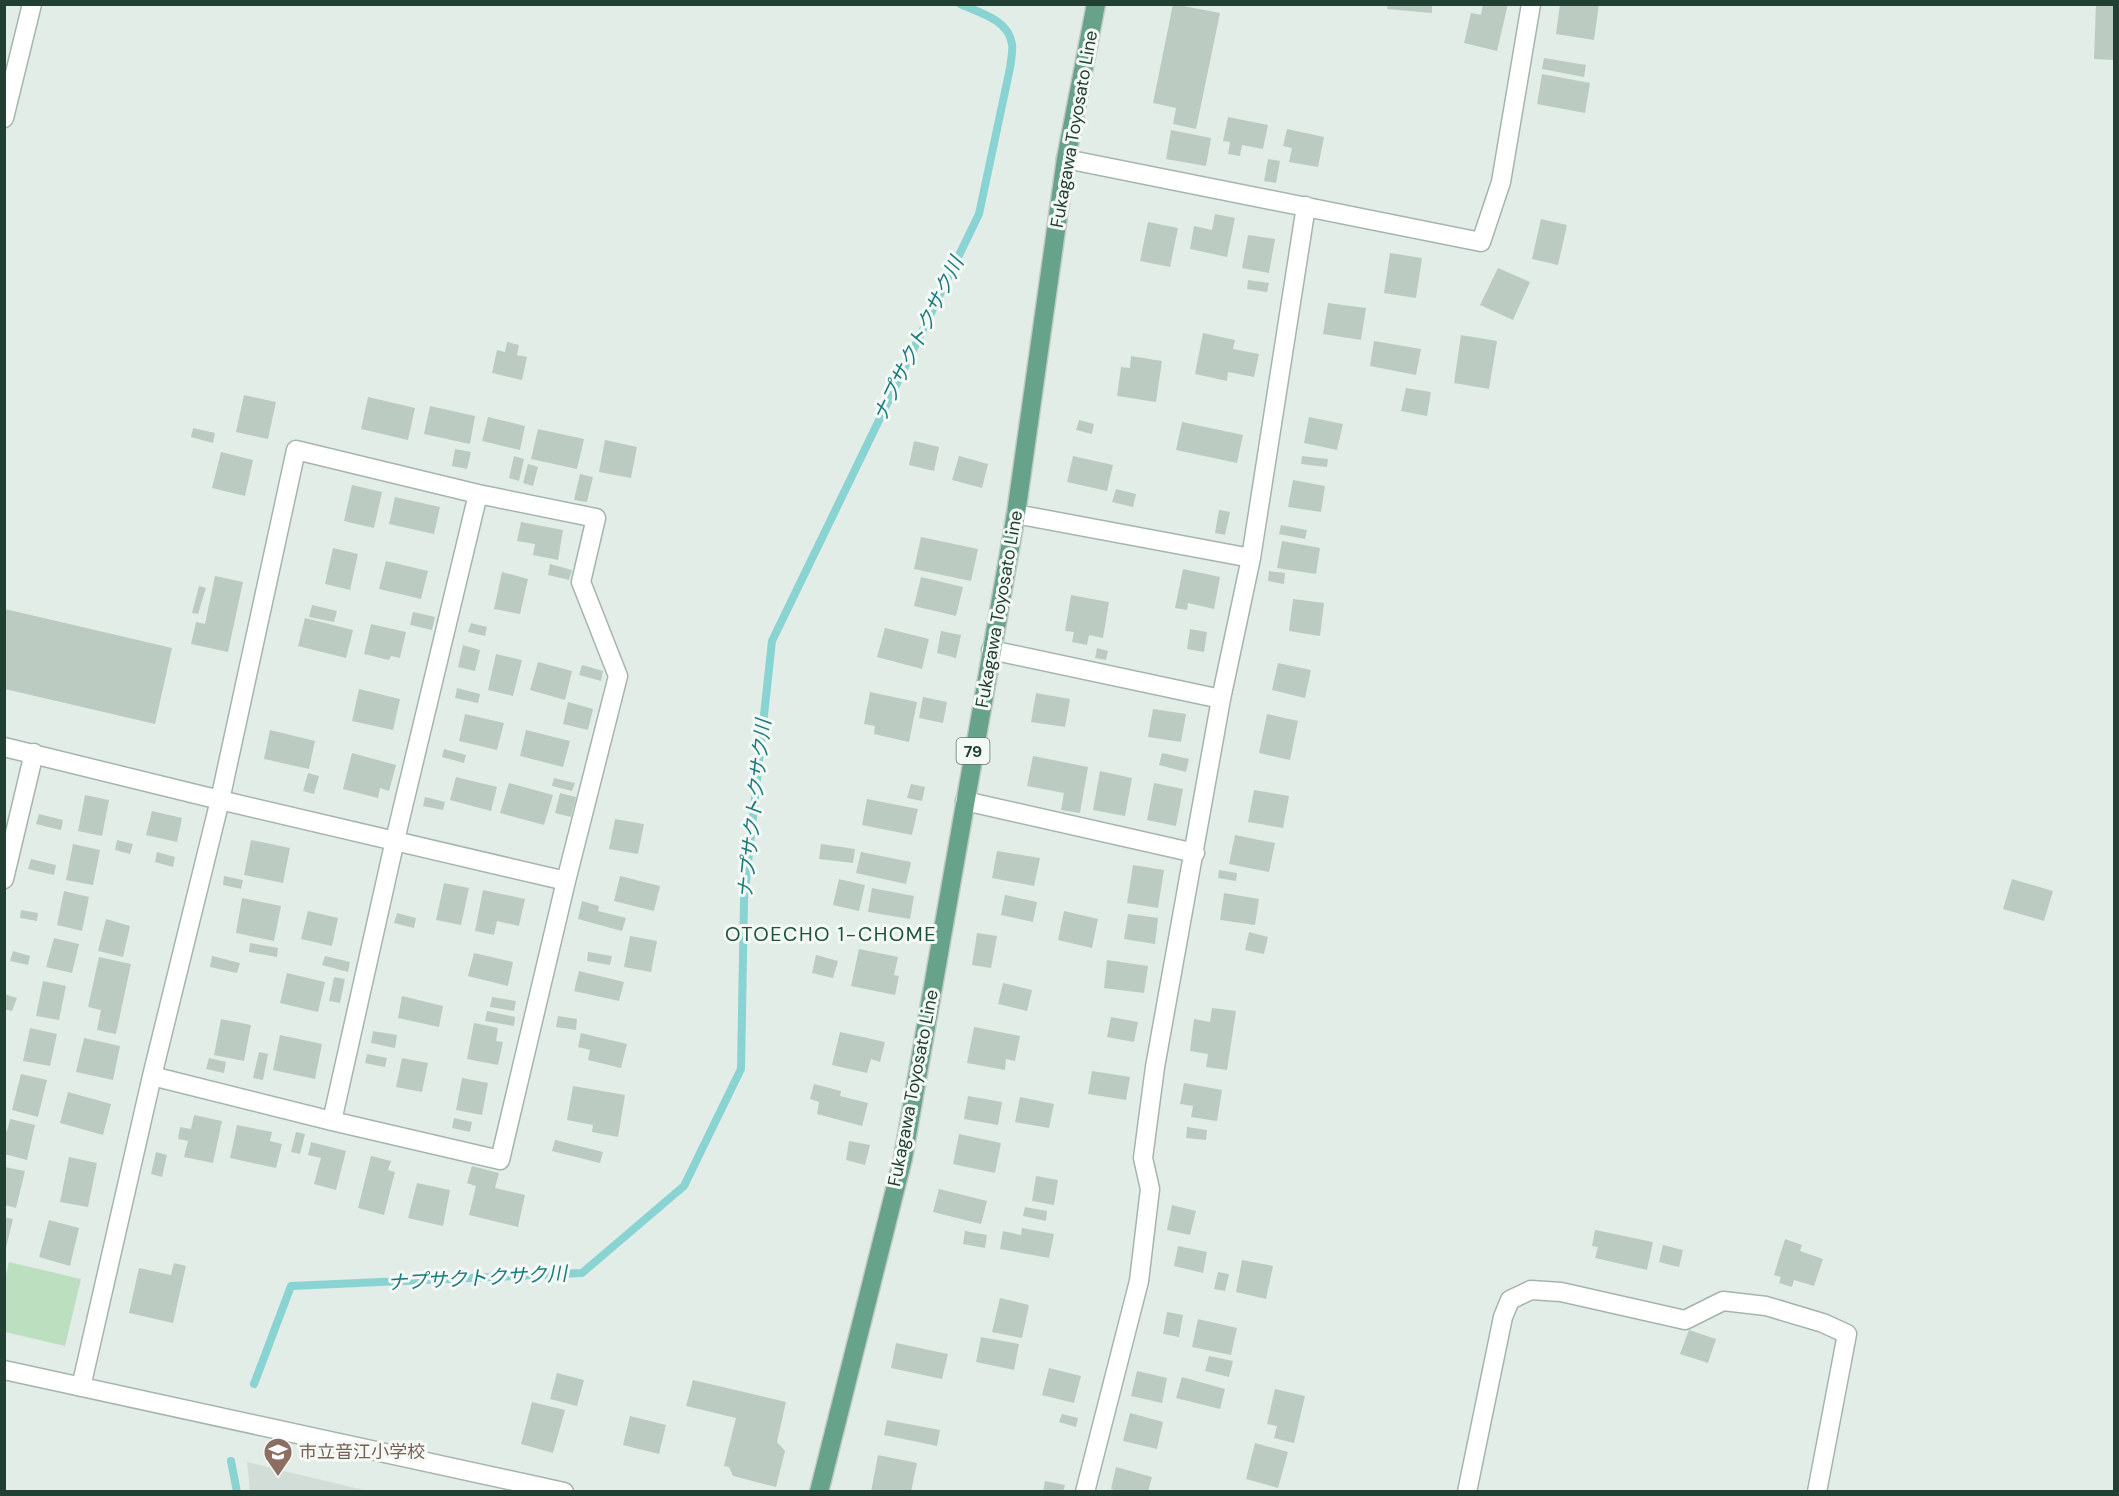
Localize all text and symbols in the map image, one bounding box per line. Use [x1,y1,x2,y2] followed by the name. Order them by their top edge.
[1045,29,1103,229] street label: Fukagawa Toyosato Line
[867,251,970,426] water label: ナプサクトクサク川
[970,509,1028,709] street label: Fukagawa Toyosato Line
[732,716,777,900] water label: ナプサクトクサク川
[956,738,990,764] road number: 79
[725,921,937,947] district label: OTOECHO 1-CHOME
[882,988,944,1188] street label: Fukagawa Toyosato Line
[386,1260,570,1296] water label: ナプサクトクサク川
[262,1436,294,1478] school or university icon: 市立音江小学校
[299,1440,425,1464] place label: 市立音江小学校

